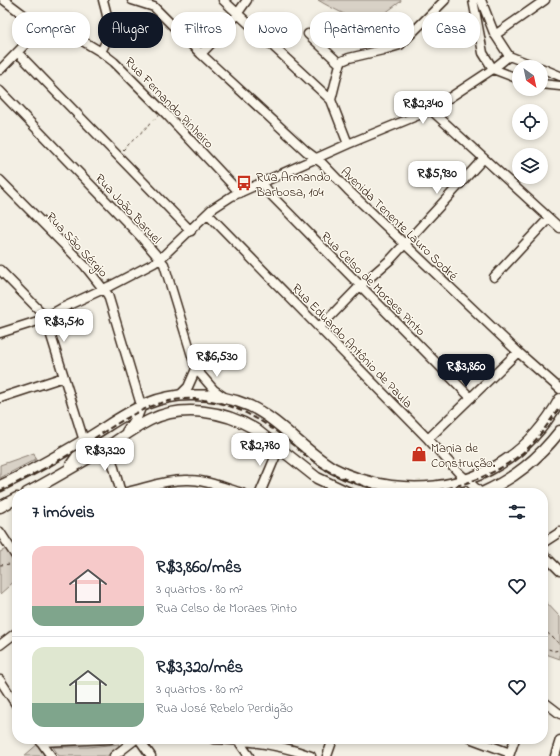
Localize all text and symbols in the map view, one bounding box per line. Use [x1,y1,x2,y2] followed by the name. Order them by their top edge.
[12,12,90,48] chip: Comprar
[98,12,163,48] chip: Alugar
[171,12,236,48] chip: Filtros
[244,12,302,48] chip: Novo
[310,12,414,48] chip: Apartamento
[422,12,480,48] chip: Casa
[120,53,218,153] street label: Rua Fernando Pinheiro
[512,60,548,96] north arrow
[512,60,548,184] map controls
[386,91,460,125] pin: R$2,340
[403,94,443,113] text: R$2,340
[512,104,548,140] button: locate
[512,148,548,184] button: layers
[400,161,474,195] pin: R$5,930
[336,163,462,285] street label: Avenida Tenente Lauro Sodré
[417,164,457,183] text: R$5,930
[255,168,331,202] place label: Rua Armando Barbosa, 104
[90,170,165,248] street label: Rua João Baruel
[235,174,253,192] bus stop icon: Rua Armando Barbosa, 104
[41,208,112,283] street label: Rua São Sérgio
[316,227,430,341] street label: Rua Celso de Moraes Pinto
[287,279,417,413] street label: Rua Eduardo Antônio de Paula
[27,309,101,343] pin: R$3,510
[44,312,84,331] text: R$3,510
[180,344,254,378] pin: R$6,530
[196,347,238,366] text: R$6,530
[429,354,503,388] pin: R$3,860
[447,357,485,376] text: R$3,860
[223,433,297,467] pin: R$2,780
[240,436,280,455] text: R$2,780
[68,438,142,472] pin: R$3,320
[431,439,496,473] place label: Mania de Construção.
[85,441,125,460] text: R$3,320
[410,445,428,463] shop icon: Mania de Construção.
[32,500,95,525] text: 7 imóveis
[506,501,528,523] icon: filters
[156,555,242,580] text: R$3,860/mês
[64,562,112,610] icon: home
[506,575,528,597] icon: heart
[156,580,243,599] text: 3 quartos · 80 m²
[156,599,297,618] text: Rua Celso de Moraes Pinto
[156,655,243,680] text: R$3,320/mês
[64,663,112,711] icon: home
[506,676,528,698] icon: heart
[156,680,243,699] text: 3 quartos · 80 m²
[156,699,293,718] text: Rua José Rebelo Perdigão

